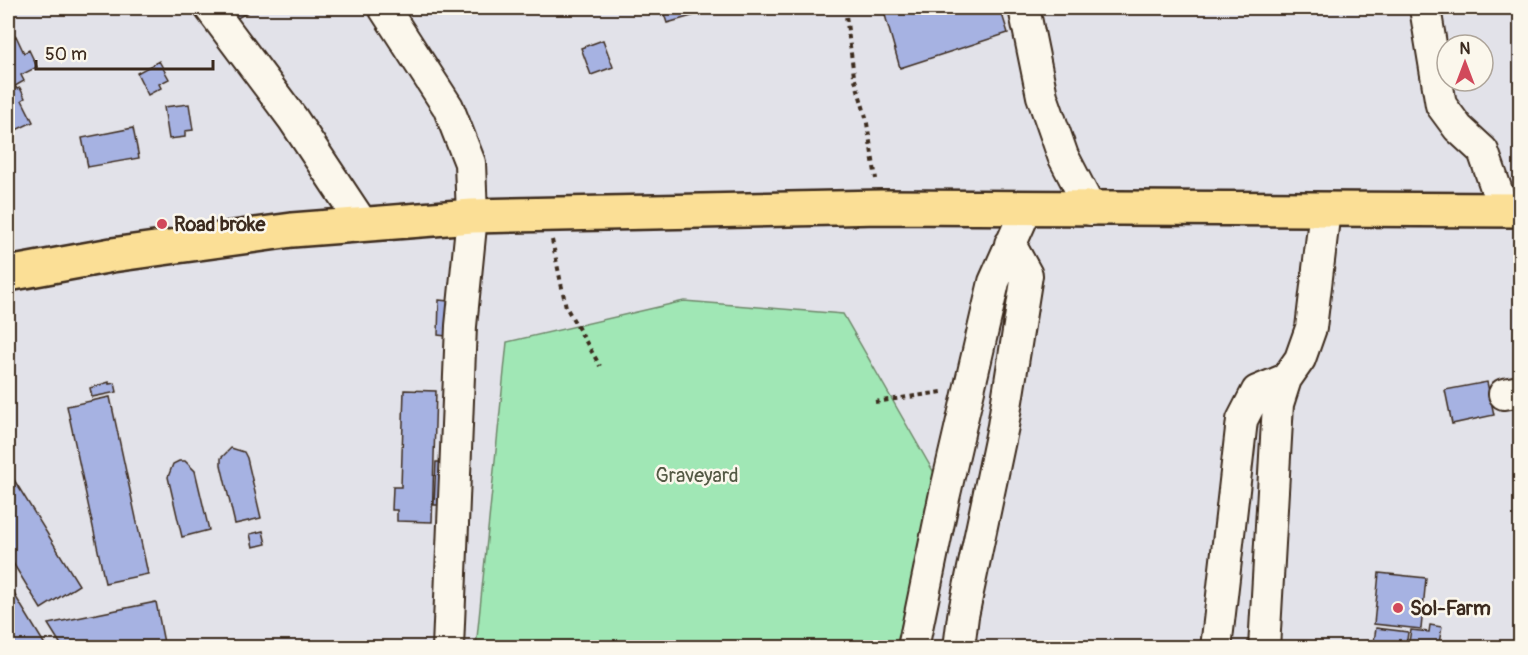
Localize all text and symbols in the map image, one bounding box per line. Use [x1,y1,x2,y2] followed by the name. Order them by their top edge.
[36,33,213,71] scale bar
[1435,33,1495,93] north arrow
[1460,39,1471,59] text: N
[45,43,87,66] text: 50 m
[174,212,266,237] place label: Road broke
[155,217,169,231] marker: Road broke
[656,463,738,488] park label: Graveyard
[1410,596,1491,621] place label: Sol-Farm
[1391,601,1405,615] marker: Sol-Farm

